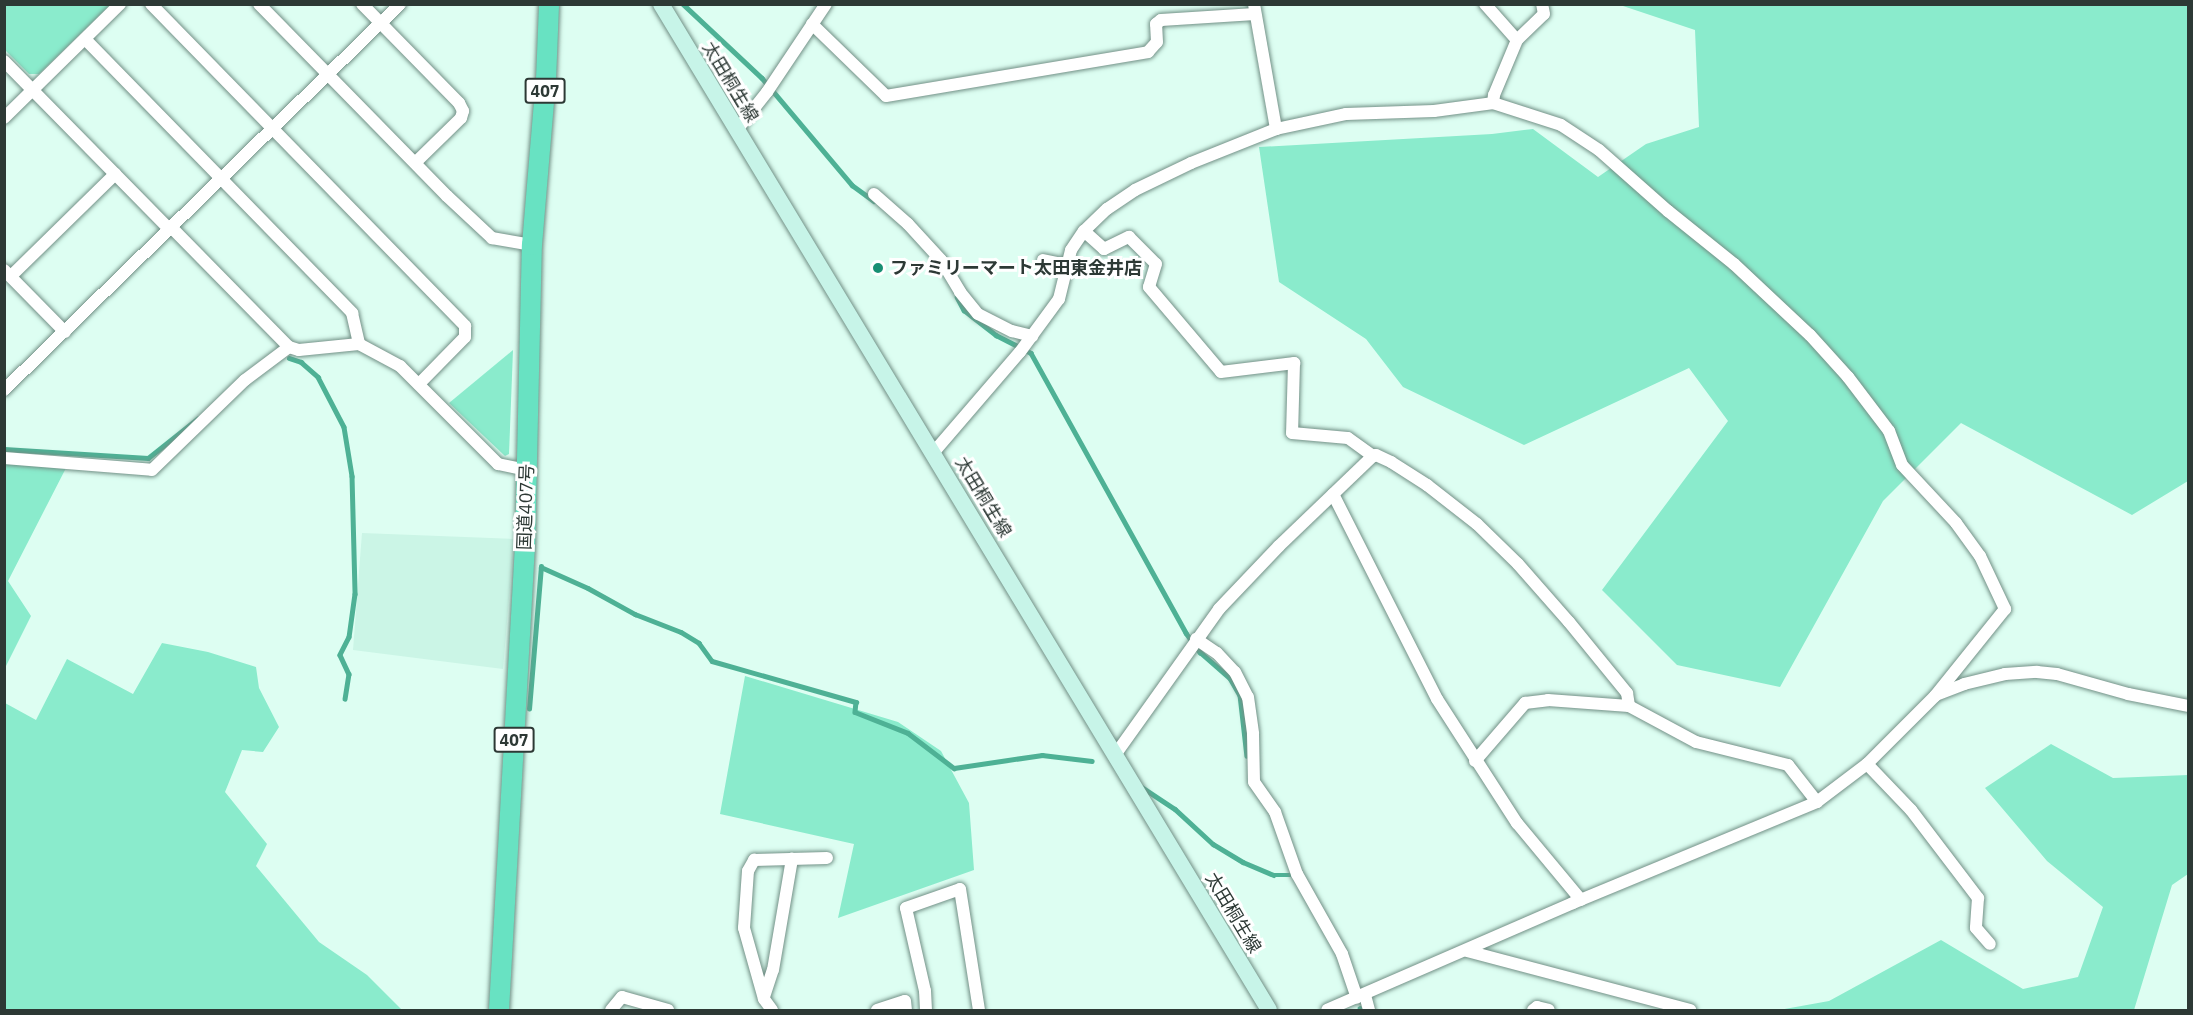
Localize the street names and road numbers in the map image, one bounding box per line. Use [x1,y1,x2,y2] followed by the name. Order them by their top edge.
[698,38,762,126] street label: 太田桐生線
[524,78,566,104] road number: 407
[951,453,1015,541] street label: 太田桐生線
[514,463,538,551] street label: 国道407号
[493,727,535,753] road number: 407
[1201,869,1265,957] street label: 太田桐生線

